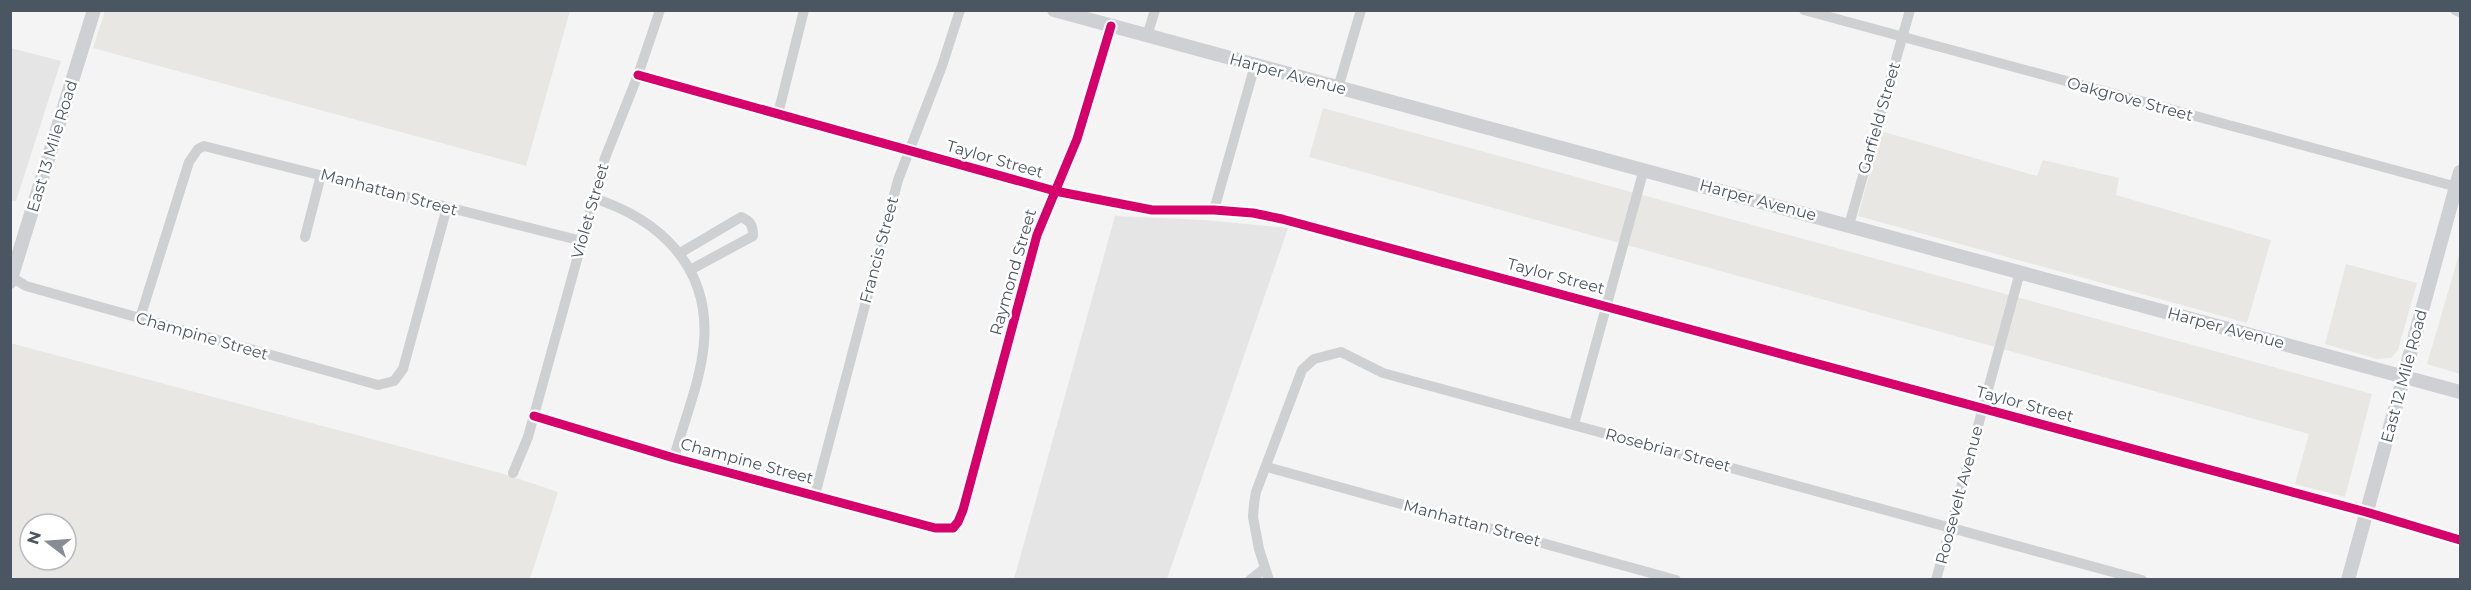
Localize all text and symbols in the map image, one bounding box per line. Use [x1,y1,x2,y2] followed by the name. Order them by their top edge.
[1227,49,1349,99] street label: Harper Avenue
[1854,59,1904,176] street label: Garfield Street
[2065,73,2196,125] street label: Oakgrove Street
[23,78,81,214] street label: East 13 Mile Road
[944,136,1046,182] street label: Taylor Street
[567,161,613,261] street label: Violet Street
[318,165,460,220] street label: Manhattan Street
[1697,175,1819,225] street label: Harper Avenue
[856,194,902,305] street label: Francis Street
[986,206,1040,337] street label: Raymond Street
[1505,254,1607,298] street label: Taylor Street
[2165,303,2287,353] street label: Harper Avenue
[2377,307,2431,445] street label: East 12 Mile Road
[134,308,271,364] street label: Champine Street
[1974,382,2076,426] street label: Taylor Street
[1603,424,1733,476] street label: Rosebriar Street
[1931,424,1987,566] street label: Roosevelt Avenue
[678,434,816,488] street label: Champine Street
[1401,496,1543,551] street label: Manhattan Street
[18,512,78,572] north arrow
[23,529,45,547] text: N

